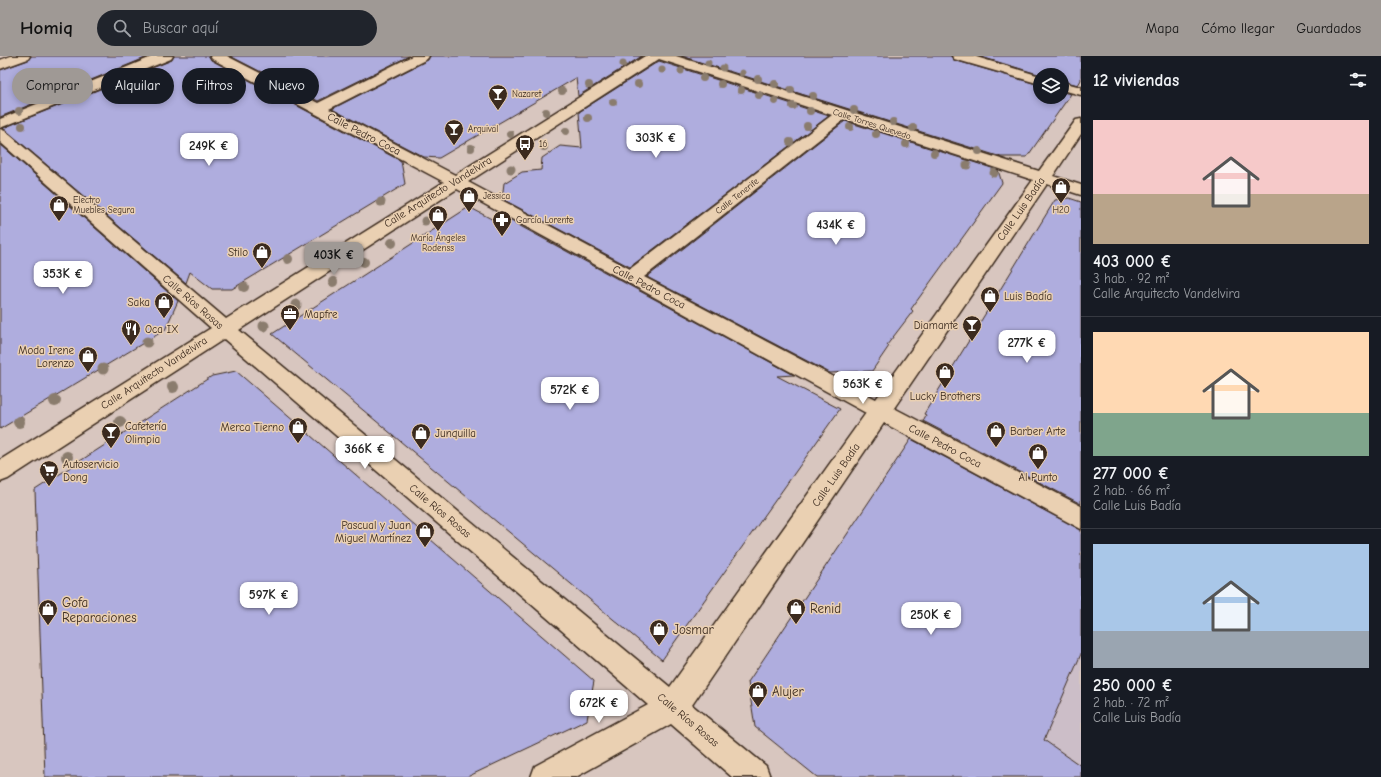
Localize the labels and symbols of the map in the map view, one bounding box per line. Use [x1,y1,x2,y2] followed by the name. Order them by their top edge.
[487,83,509,111] bar icon: Nazaret
[512,89,542,99] place label: Nazaret
[832,107,913,141] street label: Calle Torres Quevedo
[325,110,403,158] street label: Calle Pedro Coca
[443,118,465,146] bar icon: Arquival
[468,124,498,134] place label: Arquival
[623,125,689,159] pin: 303K €
[176,133,242,167] pin: 249K €
[514,133,536,161] bus stop icon: 16
[539,139,548,149] place label: 16
[382,154,494,230] street label: Calle Arquitecto Vandelvira
[994,175,1048,243] street label: Calle Luis Badía
[713,176,761,216] street label: Calle Tenerife
[1050,176,1072,204] shop icon: H2O
[458,185,480,213] shop icon: Jessica
[483,191,510,201] place label: Jessica
[48,194,70,222] shop icon: Electro Muebles Segura
[73,195,135,215] place label: Electro Muebles Segura
[427,204,449,232] shop icon: María Ángeles Rodenss
[1052,205,1070,215] place label: H2O
[491,209,513,237] pharmacy icon: García Lorente
[803,212,869,246] pin: 434K €
[516,215,574,225] place label: García Lorente
[410,232,466,253] place label: María Ángeles Rodenss
[251,241,273,269] shop icon: Stilo
[301,242,367,276] pin: 403K €
[228,246,248,259] place label: Stilo
[30,261,96,295] pin: 353K €
[610,262,688,312] street label: Calle Pedro Coca
[160,272,226,332] street label: Calle Ríos Rosas
[979,285,1001,313] shop icon: Luis Badía
[1004,290,1052,303] place label: Luis Badía
[153,291,175,319] shop icon: Saka
[127,296,150,309] place label: Saka
[279,303,301,331] office icon: Mapfre
[304,308,338,321] place label: Mapfre
[961,314,983,342] bar icon: Diamante
[120,318,142,346] restaurant icon: Oca IX
[914,319,958,332] place label: Diamante
[145,323,179,336] place label: Oca IX
[994,330,1060,364] pin: 277K €
[98,334,210,412] street label: Calle Arquitecto Vandelvira
[18,344,74,370] place label: Moda Irene Lorenzo
[77,345,99,373] shop icon: Moda Irene Lorenzo
[934,361,956,389] shop icon: Lucky Brothers
[830,371,896,405] pin: 563K €
[537,377,603,411] pin: 572K €
[910,390,981,403] place label: Lucky Brothers
[287,416,309,444] shop icon: Merca Tierno
[125,420,167,446] place label: Cafetería Olimpia
[985,420,1007,448] shop icon: Barber Arte
[100,421,122,449] bar icon: Cafetería Olimpia
[221,421,284,434] place label: Merca Tierno
[906,421,984,471] street label: Calle Pedro Coca
[410,422,432,450] shop icon: Junquilla
[1010,425,1066,438] place label: Barber Arte
[435,427,476,440] place label: Junquilla
[332,436,398,470] pin: 366K €
[809,441,863,509] street label: Calle Luis Badía
[1027,442,1049,470] shop icon: Al Punto
[63,458,119,484] place label: Autoservicio Dong
[38,459,60,487] supermarket icon: Autoservicio Dong
[1019,471,1058,484] place label: Al Punto
[407,481,474,541] street label: Calle Ríos Rosas
[335,519,411,545] place label: Pascual y Juan Miguel Martínez
[414,520,436,548] shop icon: Pascual y Juan Miguel Martínez
[236,582,302,616] pin: 597K €
[62,595,137,625] place label: Gofa Reparaciones
[785,597,807,625] shop icon: Renid
[37,598,59,626] shop icon: Gofa Reparaciones
[810,601,841,616] place label: Renid
[898,602,964,636] pin: 250K €
[648,618,670,646] shop icon: Josmar
[673,622,715,637] place label: Josmar
[747,680,769,708] shop icon: Alujer
[772,684,805,699] place label: Alujer
[566,690,632,724] pin: 672K €
[655,690,722,750] street label: Calle Ríos Rosas

